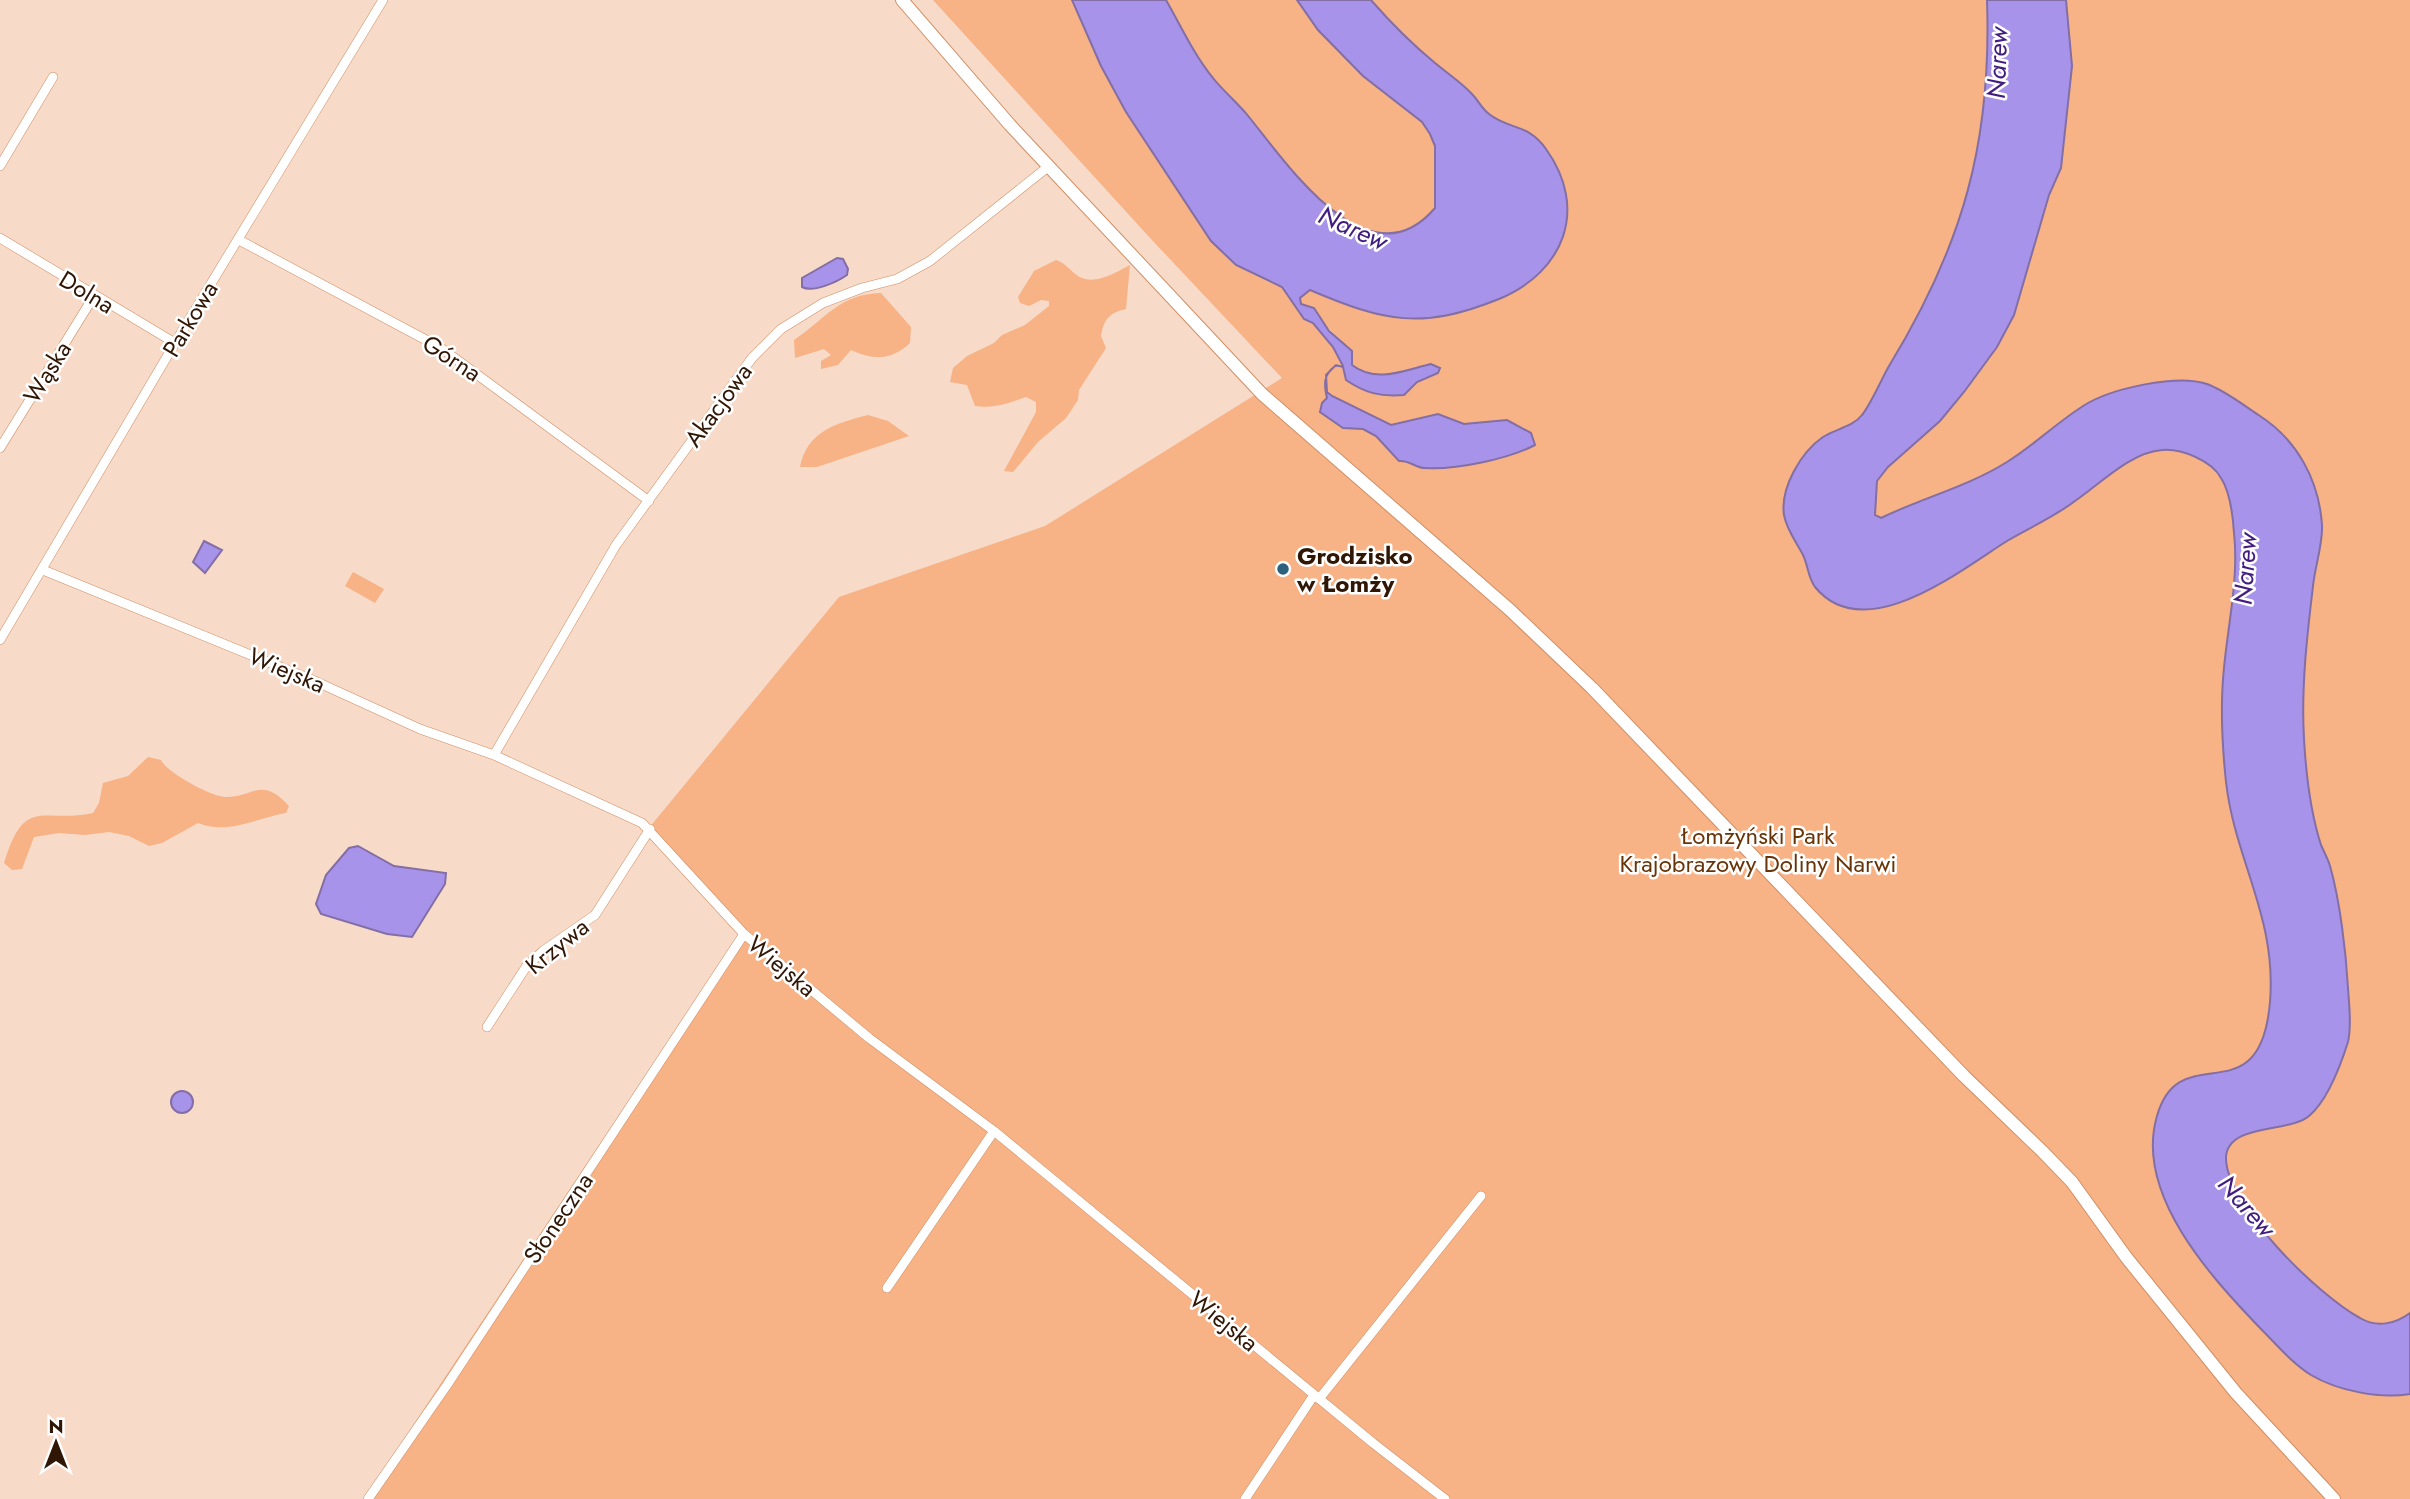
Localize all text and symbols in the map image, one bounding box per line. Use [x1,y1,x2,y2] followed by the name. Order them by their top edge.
[1977,25,2017,100] water label: Narew
[1312,196,1395,261] water label: Narew
[53,262,121,322] street label: Dolna
[154,274,226,364] street label: Parkowa
[416,326,488,390] street label: Górna
[14,334,80,410] street label: Wąska
[676,356,760,454] street label: Akacjowa
[2224,530,2267,606] water label: Narew
[1296,538,1413,601] place label: Grodzisko w Łomży
[1275,561,1291,577] marker: Grodzisko w Łomży
[243,638,331,702] street label: Wiejska
[1619,818,1897,881] park label: Łomżyński Park Krajobrazowy Doliny Narwi
[518,909,596,983] street label: Krzywa
[740,927,824,1005] street label: Wiejska
[515,1165,601,1271] street label: Słoneczna
[2209,1166,2286,1247] water label: Narew
[1182,1282,1266,1360] street label: Wiejska
[21,1408,91,1478] north arrow
[48,1413,64,1440] text: N

